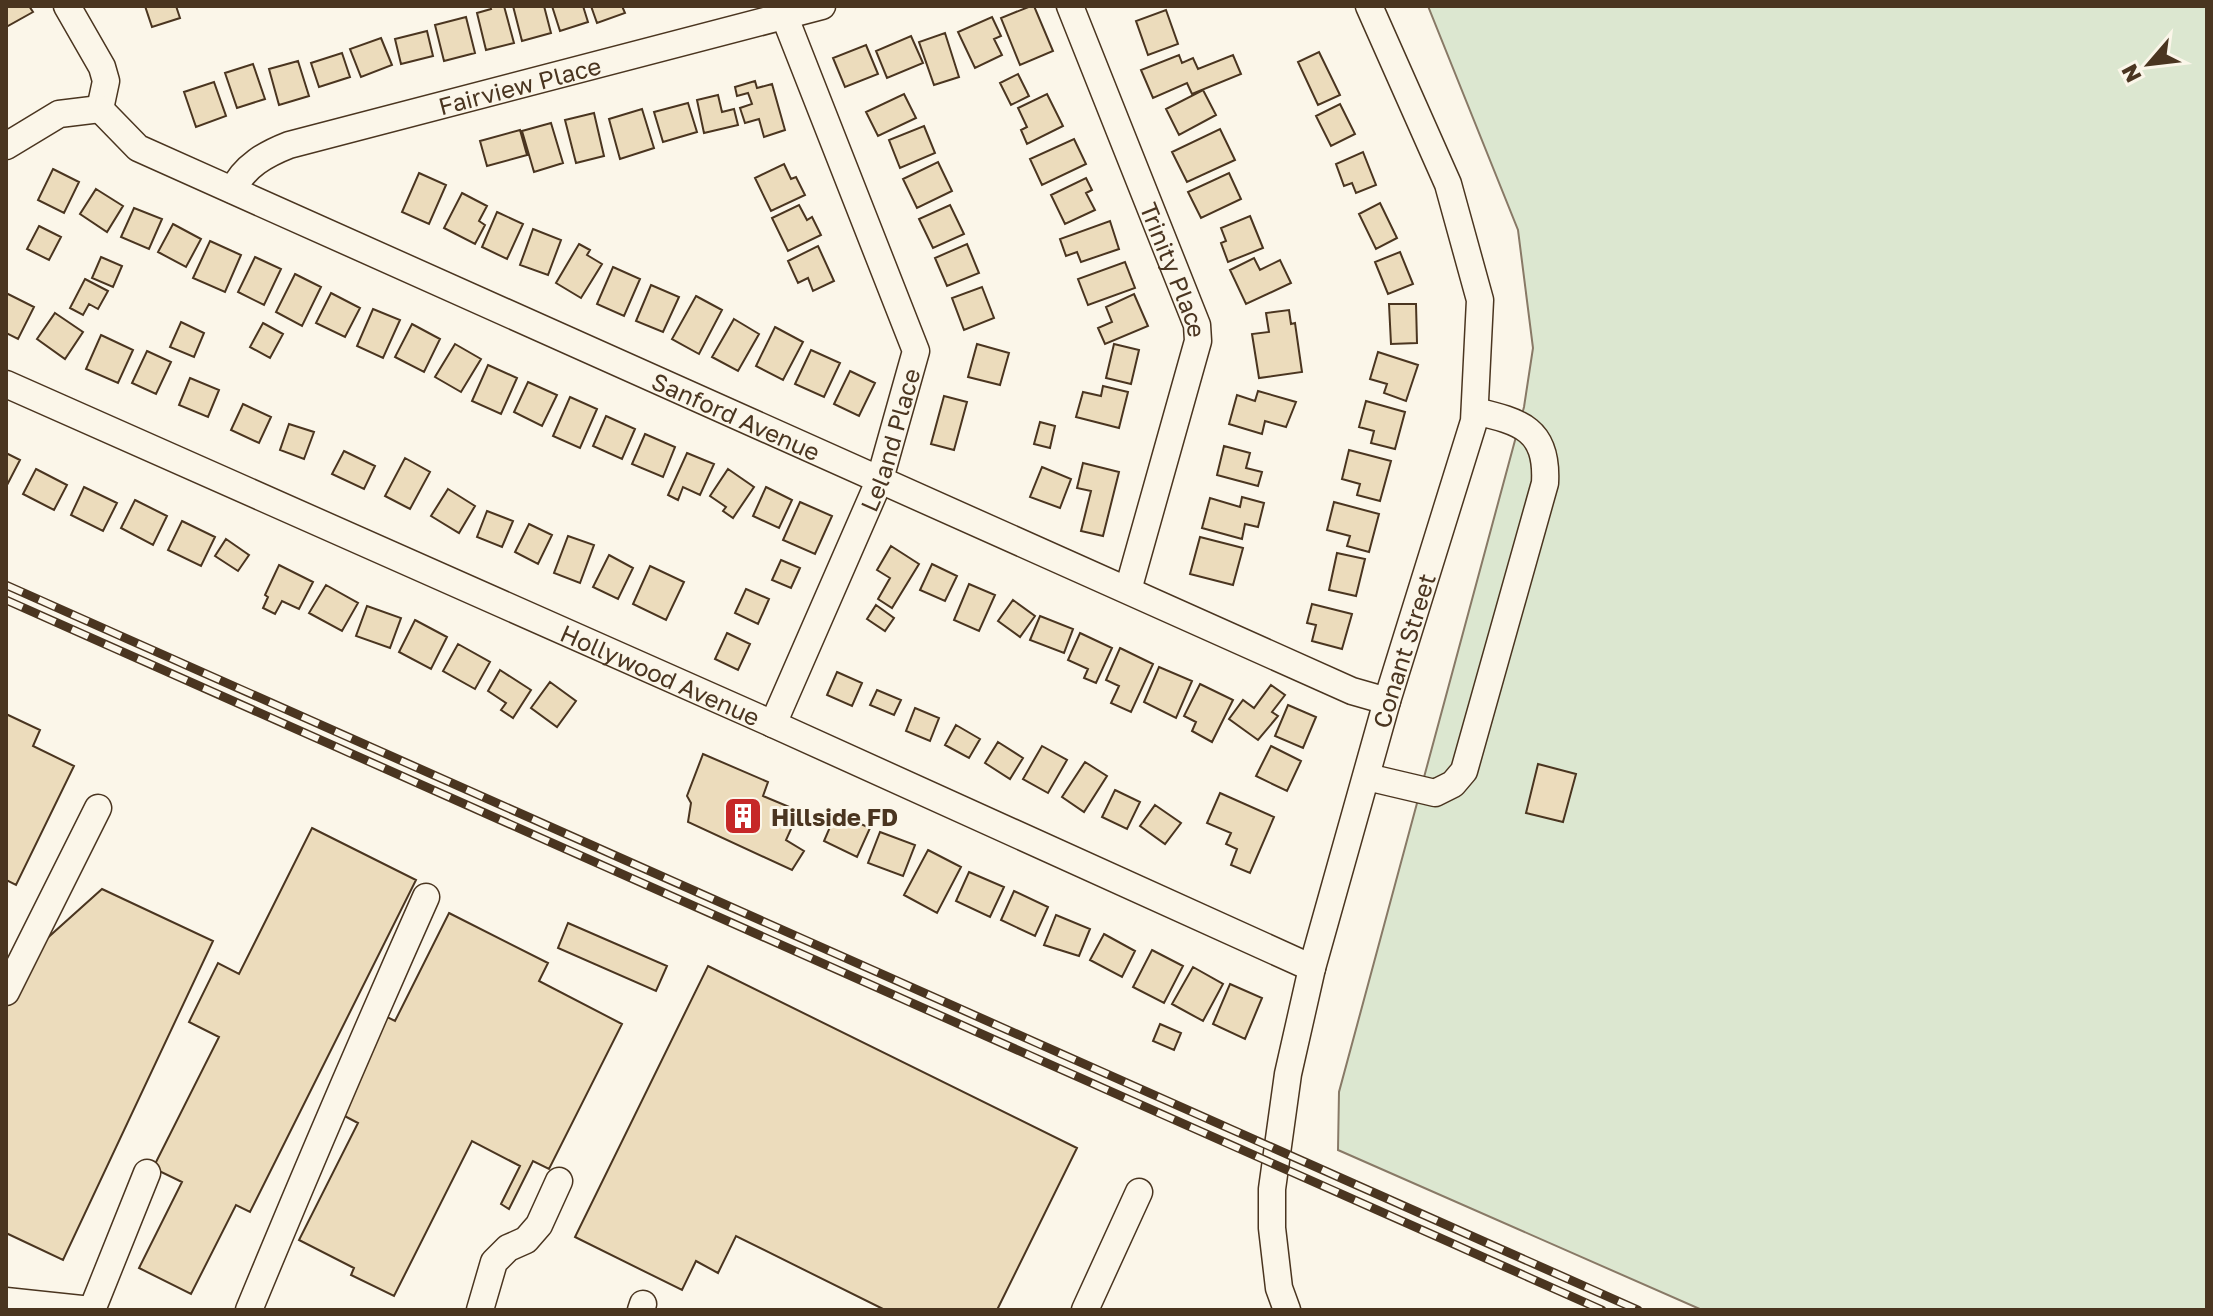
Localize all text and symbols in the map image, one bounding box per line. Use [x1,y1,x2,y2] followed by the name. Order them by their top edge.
[2109,24,2189,104] north arrow
[435,50,604,120] street label: Fairview Place
[2115,60,2147,87] text: N
[1135,198,1212,338] street label: Trinity Place
[648,365,825,466] street label: Sanford Avenue
[853,365,925,515] street label: Leland Place
[1366,569,1440,731] street label: Conant Street
[556,617,765,731] street label: Hollywood Avenue
[722,795,764,837] building icon: Hillside FD
[771,802,898,831] place label: Hillside FD

